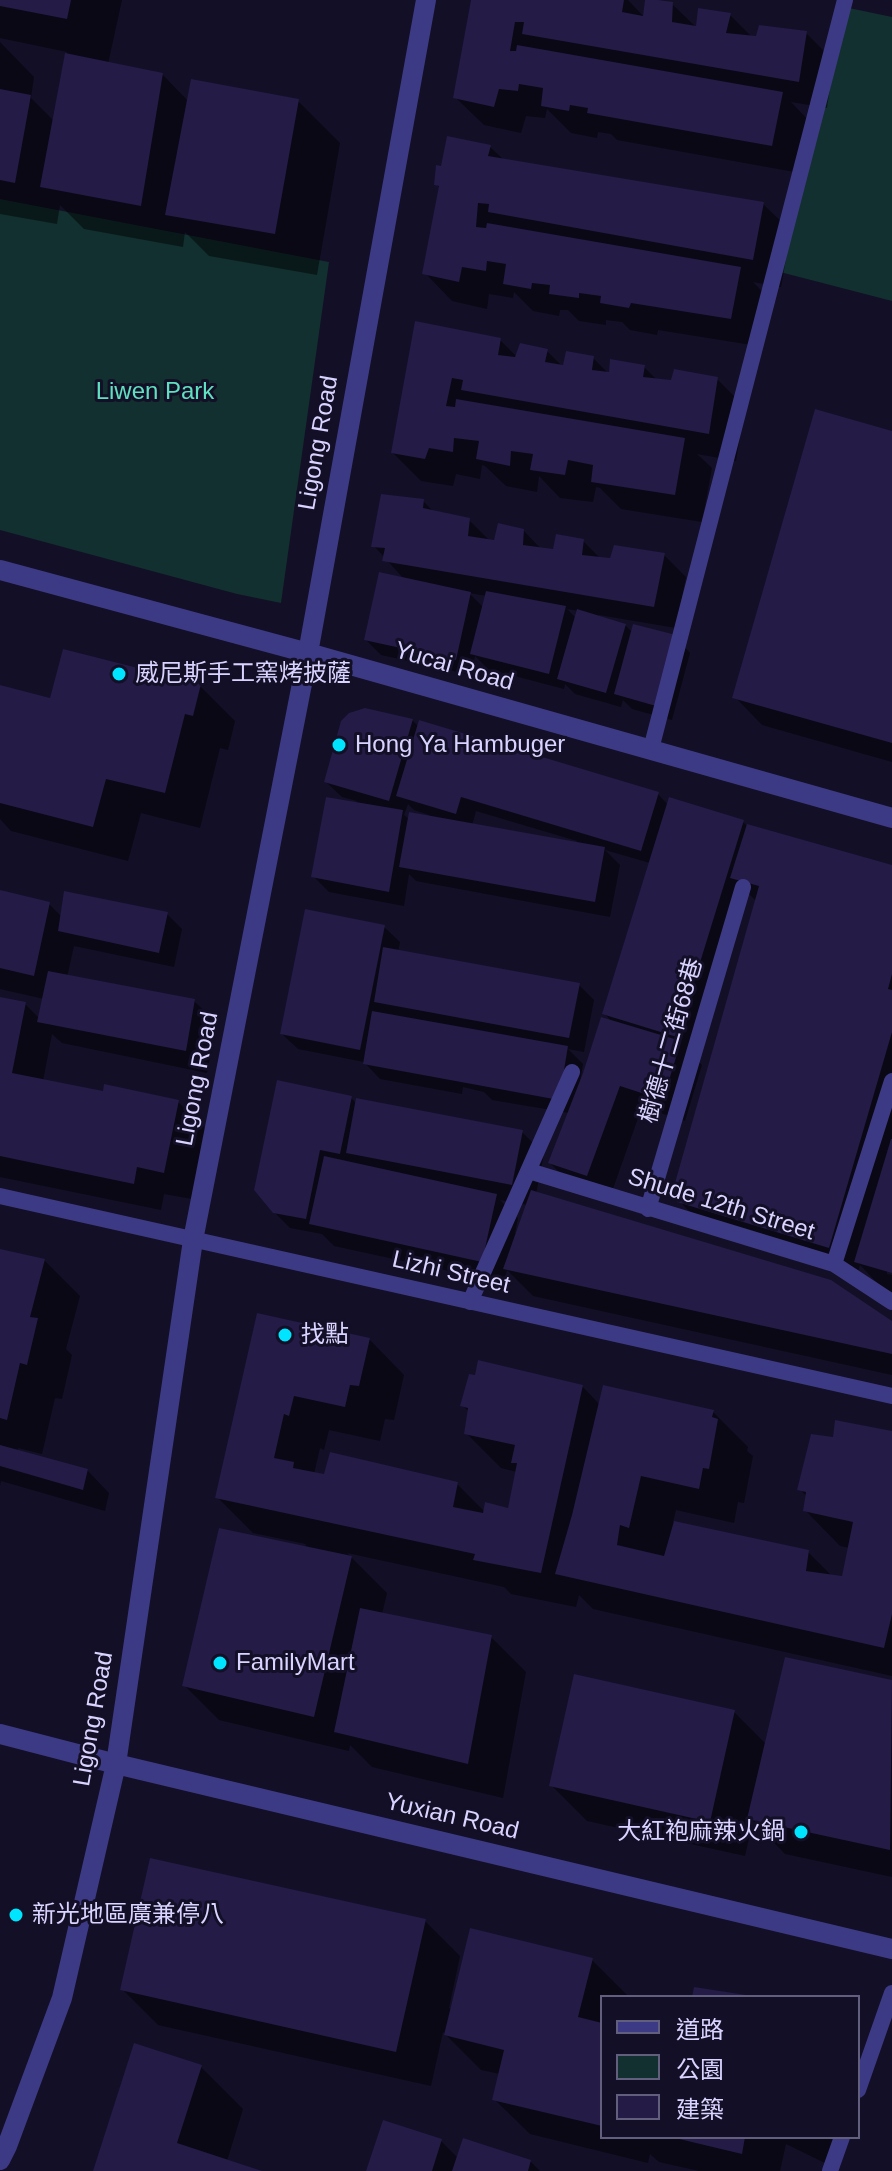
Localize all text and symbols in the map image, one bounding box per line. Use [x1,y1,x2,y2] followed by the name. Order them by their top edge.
[293,373,345,513] street label: Ligong Road
[96,378,214,406] park label: Liwen Park
[391,636,517,698] street label: Yucai Road
[135,660,351,688] place label: 威尼斯手工窯烤披薩
[110,665,128,683] marker: 威尼斯手工窯烤披薩
[355,731,565,759] place label: Hong Ya Hambuger
[330,736,348,754] marker: Hong Ya Hambuger
[635,955,709,1127] street label: 樹德十二街68巷
[171,1009,225,1149] street label: Ligong Road
[624,1163,818,1247] street label: Shude 12th Street
[389,1245,513,1301] street label: Lizhi Street
[301,1321,349,1349] place label: 找點
[276,1326,294,1344] marker: 找點
[68,1649,120,1789] street label: Ligong Road
[236,1649,355,1677] place label: FamilyMart
[211,1654,229,1672] marker: FamilyMart
[382,1788,522,1846] street label: Yuxian Road
[617,1818,785,1846] place label: 大紅袍麻辣火鍋
[792,1823,810,1841] marker: 大紅袍麻辣火鍋
[32,1901,224,1929] place label: 新光地區廣兼停八
[7,1906,25,1924] marker: 新光地區廣兼停八
[600,1995,860,2139] legend
[676,2016,724,2043] text: 道路
[676,2056,724,2083] text: 公園
[676,2096,724,2123] text: 建築

